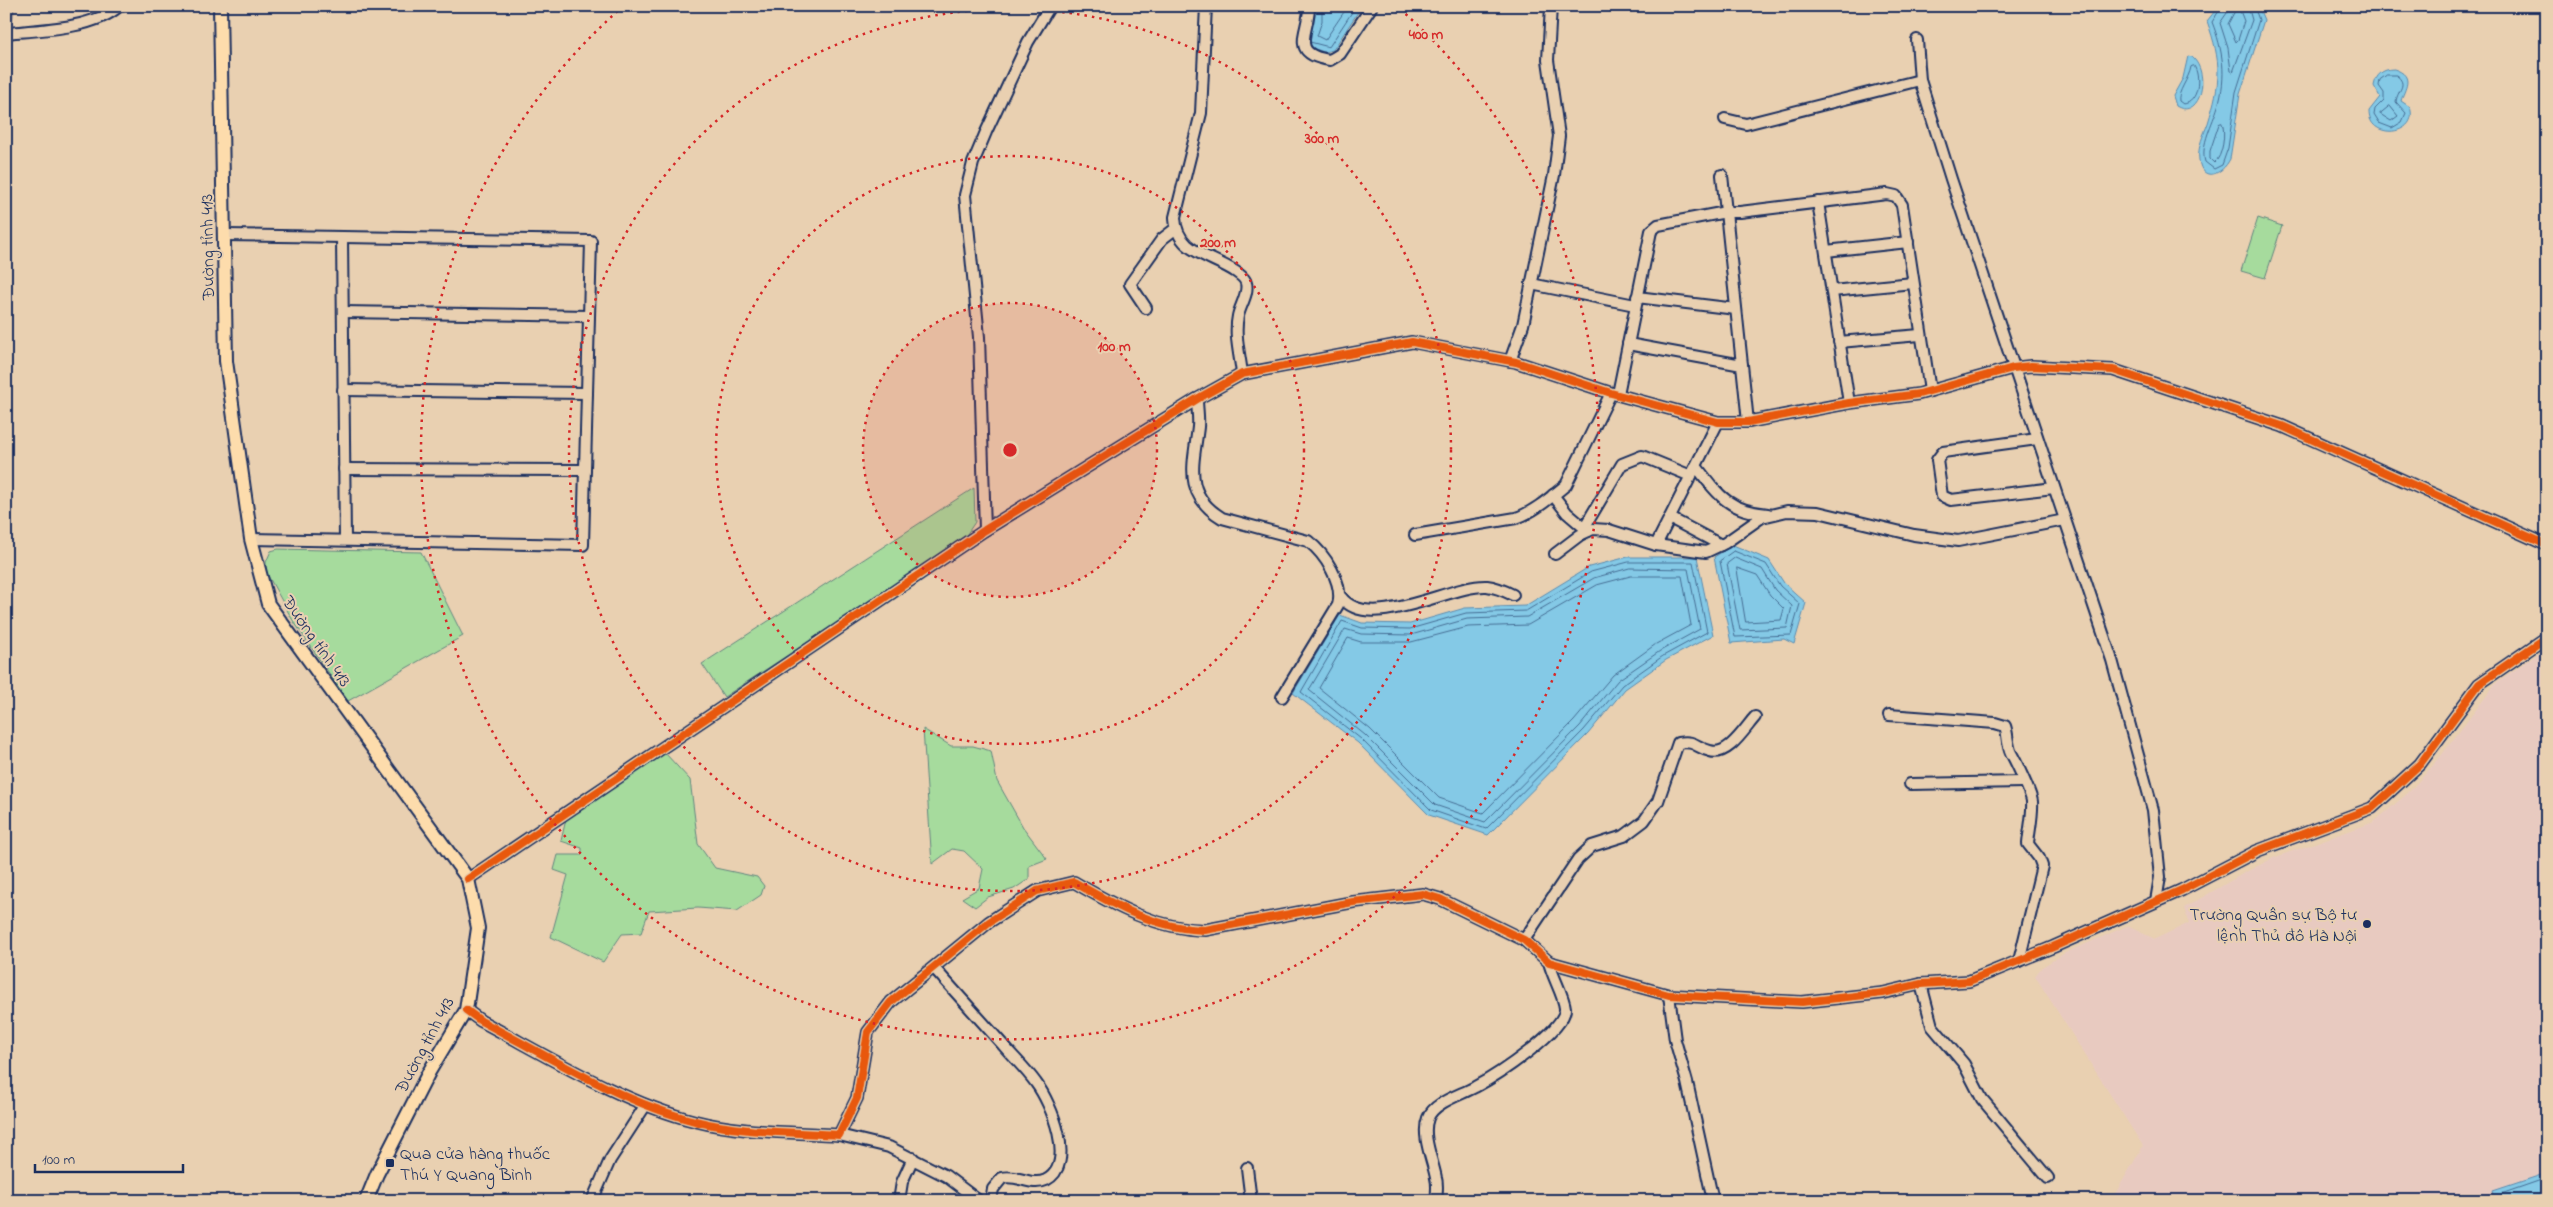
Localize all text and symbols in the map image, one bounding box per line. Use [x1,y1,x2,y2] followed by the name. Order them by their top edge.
[1408,24,1444,46] text: 400 m
[1304,128,1340,150] text: 300 m
[195,194,224,301] street label: Đường tỉnh 413
[1199,232,1236,254] text: 200 m
[1097,336,1131,358] text: 100 m
[1001,441,1019,459] centre of rings
[273,590,356,694] street label: Đường tỉnh 413
[2190,903,2357,950] place label: Trường Quân sự Bộ tư lệnh Thủ đô Hà Nội
[2361,918,2373,930] marker: Trường Quân sự Bộ tư lệnh Thủ đô Hà Nội
[389,993,463,1100] street label: Đường tỉnh 413
[35,1142,182,1174] scale bar
[400,1142,550,1190] place label: Qua cửa hàng thuốc Thú Y Quang Bình
[42,1149,75,1171] text: 100 m
[384,1157,396,1169] marker: Qua cửa hàng thuốc Thú Y Quang Bình

